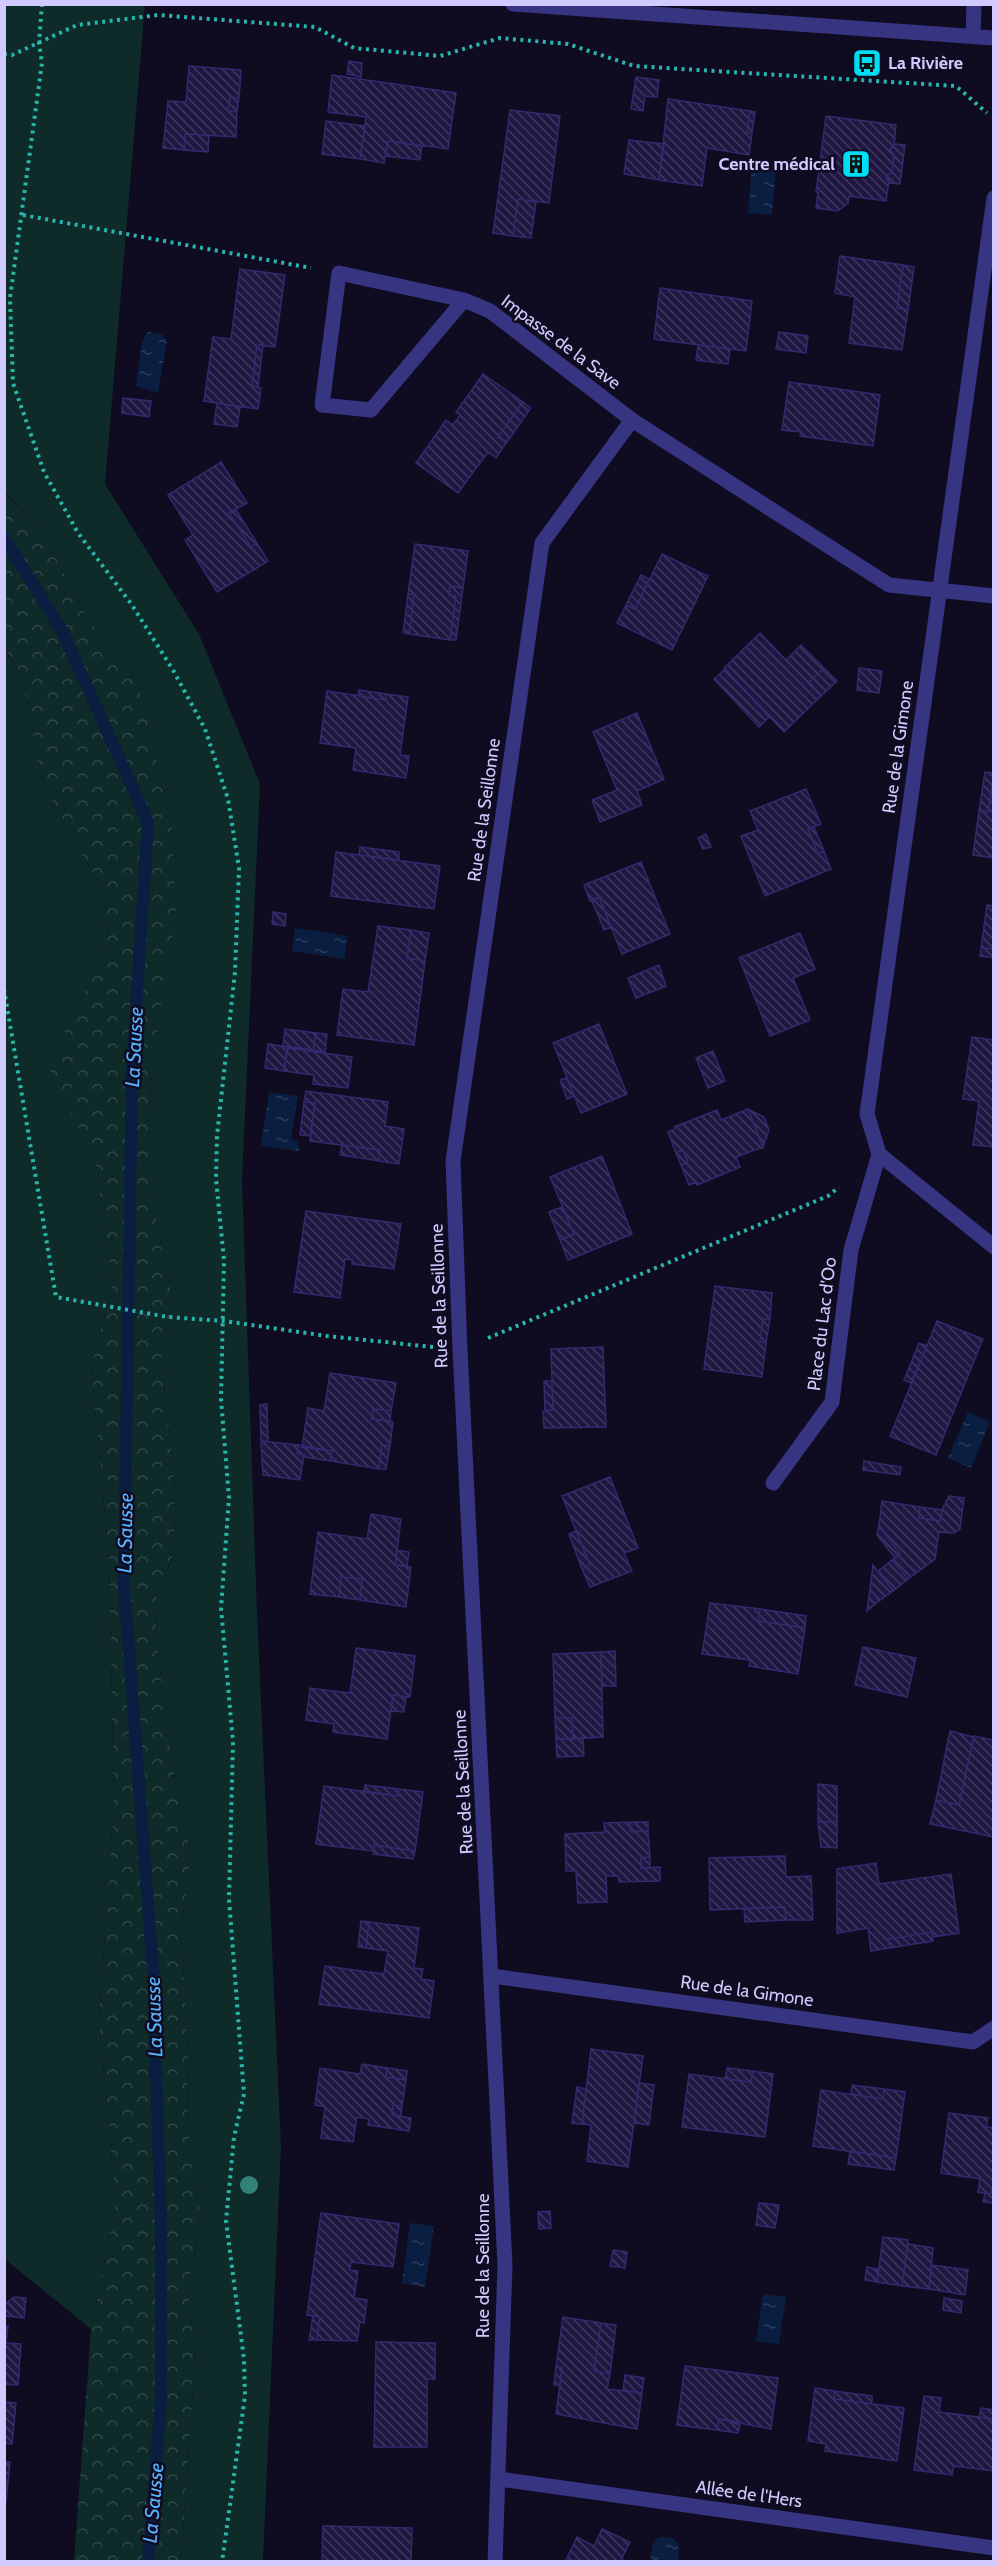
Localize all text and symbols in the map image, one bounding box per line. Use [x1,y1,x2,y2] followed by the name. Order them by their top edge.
[851,47,883,79] bus stop icon: La Rivière
[888,52,963,74] place label: La Rivière
[840,148,872,180] building icon: Centre médical
[718,153,835,175] place label: Centre médical
[497,290,625,394] street label: Impasse de la Save
[878,679,918,815] street label: Rue de la Gimone
[463,737,505,883] street label: Rue de la Seillonne
[120,1006,148,1088] water label: La Sausse
[425,1223,453,1369] street label: Rue de la Seillonne
[803,1256,841,1392] street label: Place du Lac d'Oo
[112,1493,138,1573] water label: La Sausse
[448,1709,478,1855] street label: Rue de la Seillonne
[679,1971,815,2011] street label: Rue de la Gimone
[141,1976,167,2058] water label: La Sausse
[472,2194,494,2338] street label: Rue de la Seillonne
[138,2462,168,2544] water label: La Sausse
[694,2476,804,2512] street label: Allée de l'Hers

